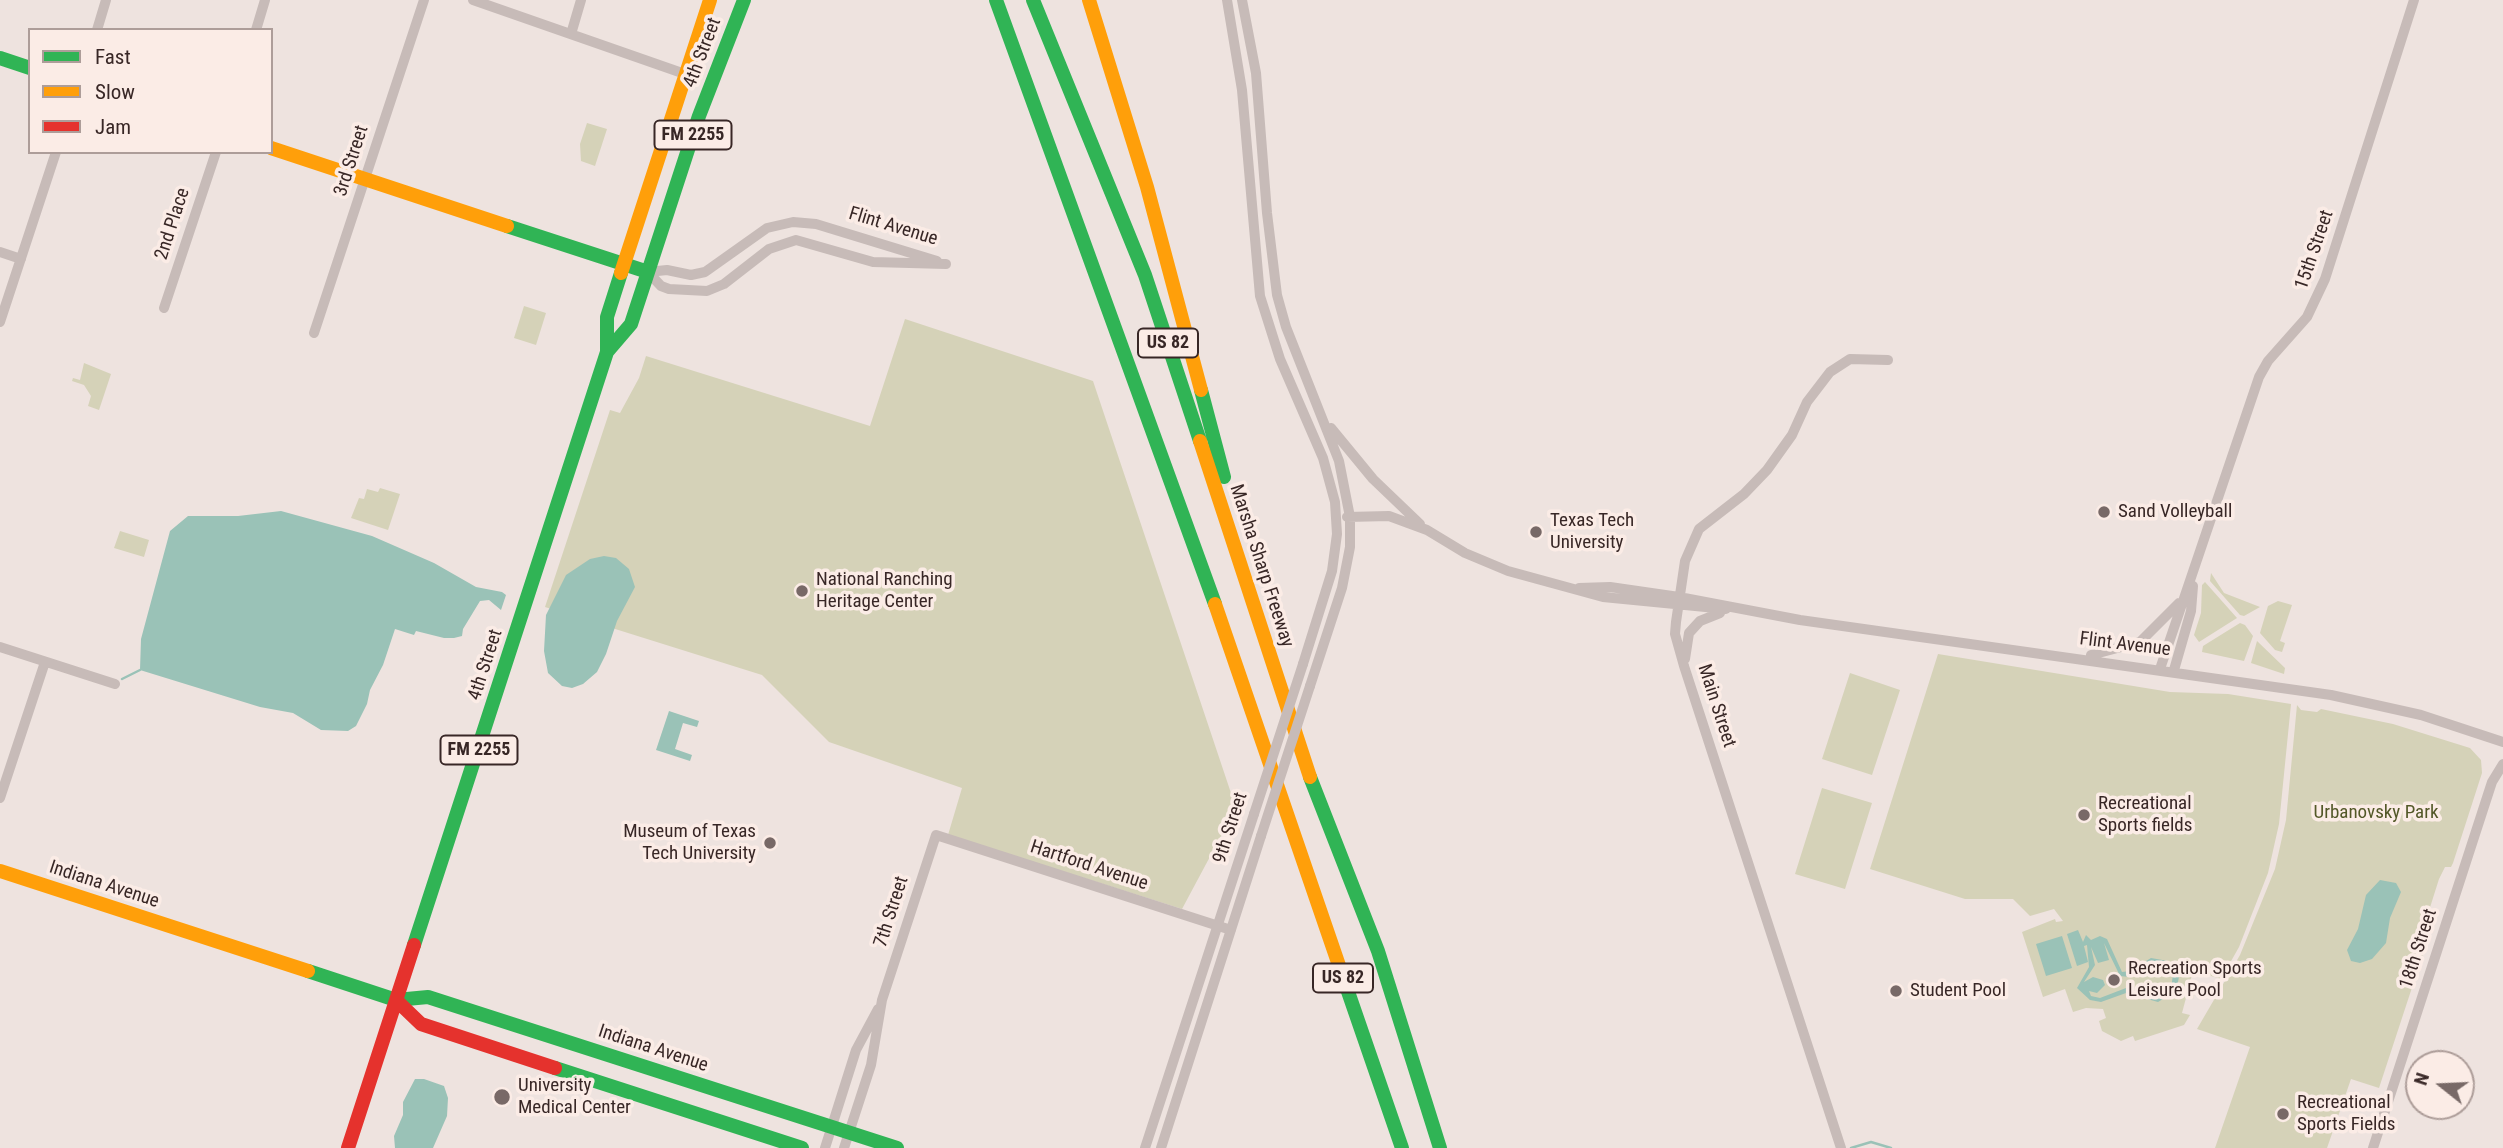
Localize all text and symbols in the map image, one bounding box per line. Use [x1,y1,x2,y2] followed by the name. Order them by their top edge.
[679,15,727,91] street label: 4th Street
[28,28,273,154] legend
[95,45,131,69] text: Fast
[95,80,135,104] text: Slow
[95,115,131,139] text: Jam
[654,120,732,150] road number: FM 2255
[330,123,374,199] street label: 3rd Street
[151,185,195,263] street label: 2nd Place
[846,203,940,251] street label: Flint Avenue
[2291,207,2339,293] street label: 15th Street
[1138,328,1198,358] road number: US 82
[1224,482,1298,650] street label: Marsha Sharp Freeway
[2118,501,2232,523] place label: Sand Volleyball
[2096,504,2112,520] marker: Sand Volleyball
[1550,510,1634,554] place label: Texas Tech University
[1528,524,1544,540] marker: Texas Tech University
[816,569,953,613] place label: National Ranching Heritage Center
[794,583,810,599] marker: National Ranching Heritage Center
[464,627,508,703] street label: 4th Street
[2078,628,2172,662] street label: Flint Avenue
[1692,662,1740,750] street label: Main Street
[440,736,518,764] road number: FM 2255
[1209,790,1253,866] street label: 9th Street
[2098,793,2192,837] place label: Recreational Sports fields
[2313,802,2439,824] park label: Urbanovsky Park
[2076,807,2092,823] marker: Recreational Sports fields
[623,821,756,865] place label: Museum of Texas Tech University
[762,835,778,851] marker: Museum of Texas Tech University
[1027,836,1151,896] street label: Hartford Avenue
[46,857,162,913] street label: Indiana Avenue
[870,874,914,950] street label: 7th Street
[2395,906,2443,992] street label: 18th Street
[2128,958,2262,1002] place label: Recreation Sports Leisure Pool
[1313,964,1373,993] road number: US 82
[2106,972,2122,988] marker: Recreation Sports Leisure Pool
[1910,980,2006,1002] place label: Student Pool
[1888,983,1904,999] marker: Student Pool
[595,1021,711,1077] street label: Indiana Avenue
[2405,1050,2475,1120] north arrow
[2409,1070,2434,1088] text: N
[518,1075,631,1119] place label: University Medical Center
[492,1087,512,1107] marker: University Medical Center
[2297,1092,2396,1136] place label: Recreational Sports Fields
[2275,1106,2291,1122] marker: Recreational Sports Fields

